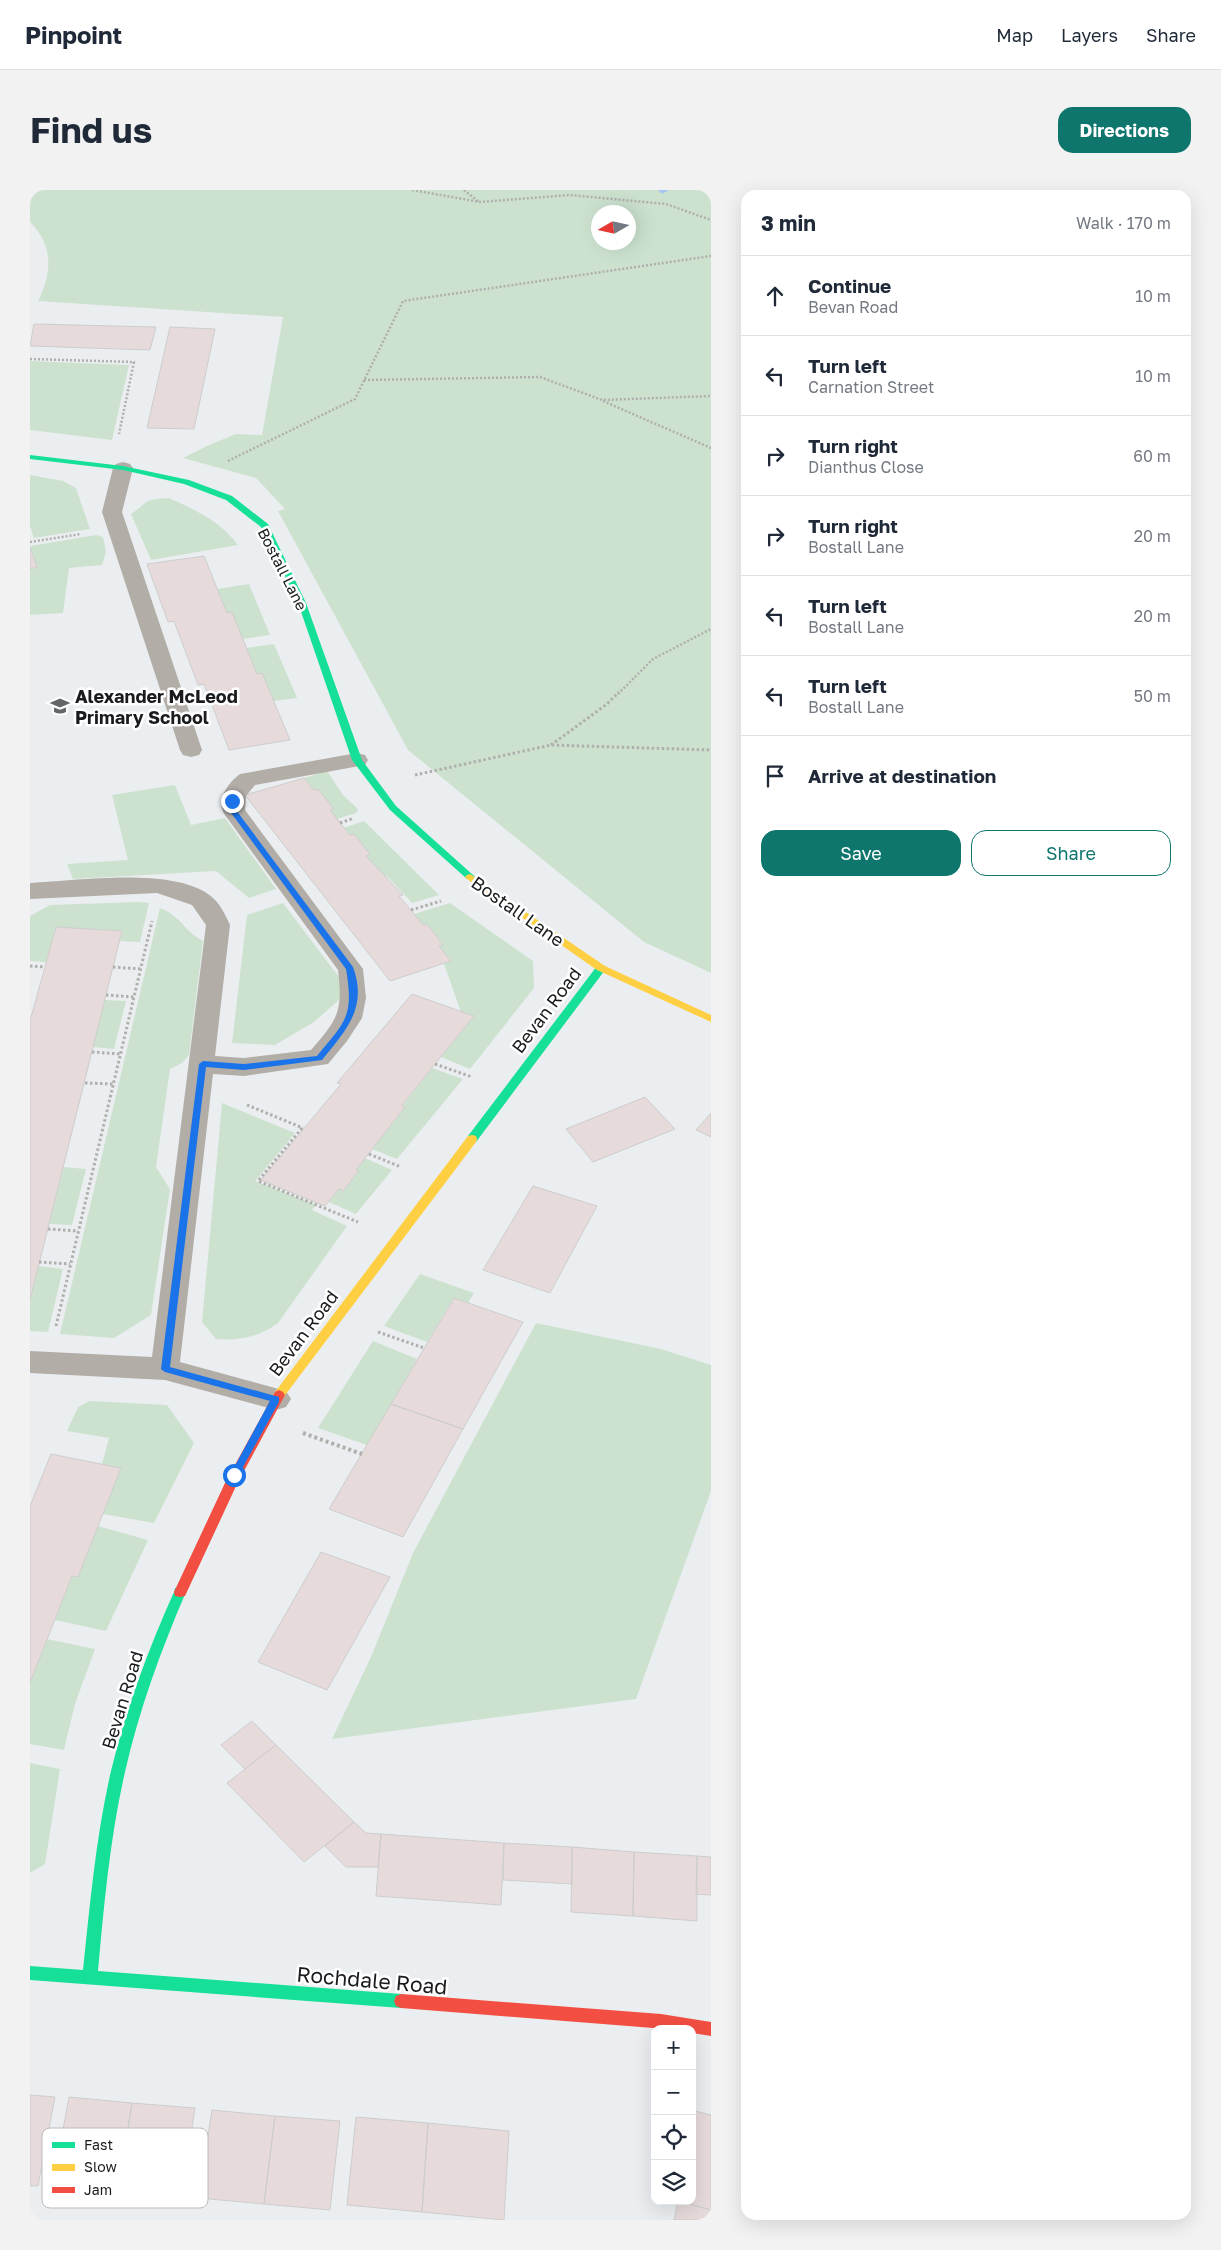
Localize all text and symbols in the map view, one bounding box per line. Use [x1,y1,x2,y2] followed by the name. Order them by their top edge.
[25,20,122,49] text: Pinpoint
[996,24,1033,46] text: Map
[1061,24,1118,46] text: Layers
[1146,24,1196,46] text: Share
[1058,107,1191,153] button: Directions
[30,109,152,151] text: Find us
[591,205,636,250] north arrow
[761,210,816,236] text: 3 min
[1076,213,1171,233] text: Walk · 170 m
[808,274,891,297] text: Continue
[761,282,789,310] icon: ahead
[1135,286,1171,306] text: 10 m
[808,297,898,317] text: Bevan Road
[808,354,887,377] text: Turn left
[761,362,789,390] icon: left
[1135,366,1171,386] text: 10 m
[808,377,934,397] text: Carnation Street
[808,434,898,457] text: Turn right
[761,442,789,470] icon: right
[1133,446,1171,466] text: 60 m
[808,457,924,477] text: Dianthus Close
[808,514,898,537] text: Turn right
[761,522,789,550] icon: right
[255,525,312,613] street label: Bostall Lane
[1134,526,1171,546] text: 20 m
[808,537,904,557] text: Bostall Lane
[808,594,887,617] text: Turn left
[761,602,789,630] icon: left
[1134,606,1171,626] text: 20 m
[808,617,904,637] text: Bostall Lane
[808,674,887,697] text: Turn left
[761,682,789,710] icon: left
[75,685,238,728] place label: Alexander McLeod Primary School
[1134,686,1171,706] text: 50 m
[49,695,71,717] school or university icon: Alexander McLeod Primary School
[808,697,904,717] text: Bostall Lane
[761,762,789,790] icon: arrive
[808,764,996,787] text: Arrive at destination
[221,790,244,813] route end
[761,830,961,876] button: Save
[971,830,1171,876] button: Share
[467,871,569,951] street label: Bostall Lane
[507,963,585,1057] street label: Bevan Road
[264,1286,342,1380] street label: Bevan Road
[223,1464,246,1487] route start
[97,1648,147,1752] street label: Bevan Road
[296,1960,448,2000] street label: Rochdale Road
[651,2025,696,2205] map controls
[651,2025,696,2070] button: +
[651,2070,696,2115] button: −
[651,2115,696,2160] button: locate
[42,2128,208,2208] legend
[84,2136,113,2153] text: Fast
[84,2158,117,2175] text: Slow
[651,2160,696,2205] button: layers
[84,2181,112,2198] text: Jam

